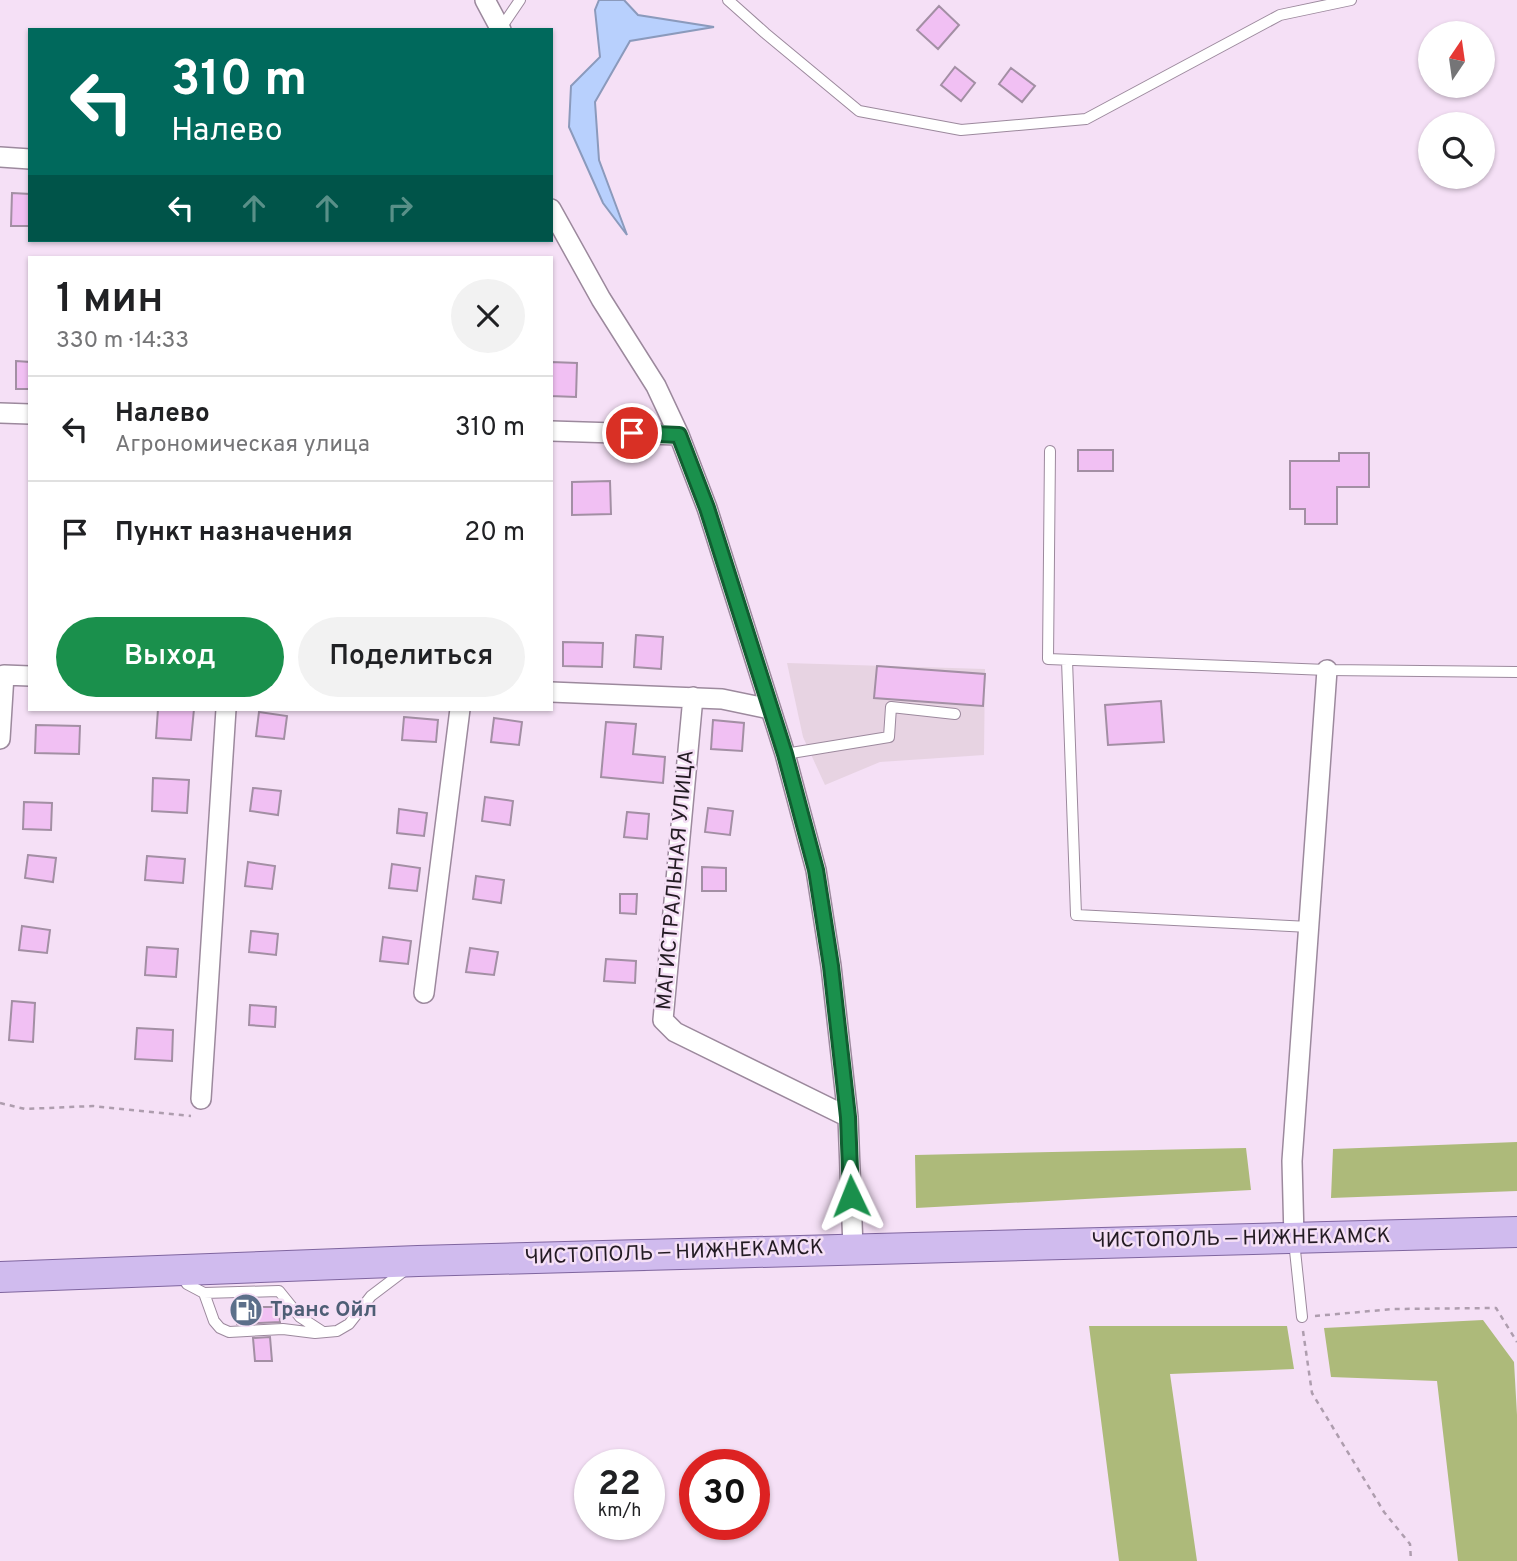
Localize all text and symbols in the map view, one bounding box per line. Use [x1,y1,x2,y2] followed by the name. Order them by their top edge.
[1418,21,1494,98] north arrow
[1418,21,1495,189] map controls
[171,51,307,113] text: 310 m
[56,56,147,147] icon: left
[171,112,283,152] text: Налево
[1418,112,1495,189] button: search
[162,189,200,227] icon: left
[235,189,273,227] icon: ahead
[308,189,346,227] icon: ahead
[381,189,419,227] icon: right
[56,274,163,327] text: 1 мин
[451,279,525,353] button: close
[56,327,189,356] text: 330 m · 14:33
[115,398,210,431] text: Налево
[602,403,662,463] pin
[56,410,94,448] icon: left
[455,412,525,445] text: 310 m
[613,414,651,452] icon: arrive
[115,431,370,460] text: Агрономическая улица
[56,515,94,553] icon: arrive
[115,517,353,550] text: Пункт назначения
[464,517,525,550] text: 20 m
[56,617,284,697] button: Выход
[298,617,525,697] button: Поделиться
[651,749,701,1011] street label: МАГИСТРАЛЬНАЯ УЛИЦА
[814,1159,888,1233] position arrow
[1091,1223,1391,1255] street label: ЧИСТОПОЛЬ — НИЖНЕКАМСК
[524,1234,824,1272] street label: ЧИСТОПОЛЬ — НИЖНЕКАМСК
[227,1291,265,1329] fuel station icon: Транс Ойл
[270,1297,377,1324] place label: Транс Ойл
[679,1449,770,1540] speed limit sign: 30
[598,1463,641,1507] text: 22
[598,1500,641,1523] text: km/h

